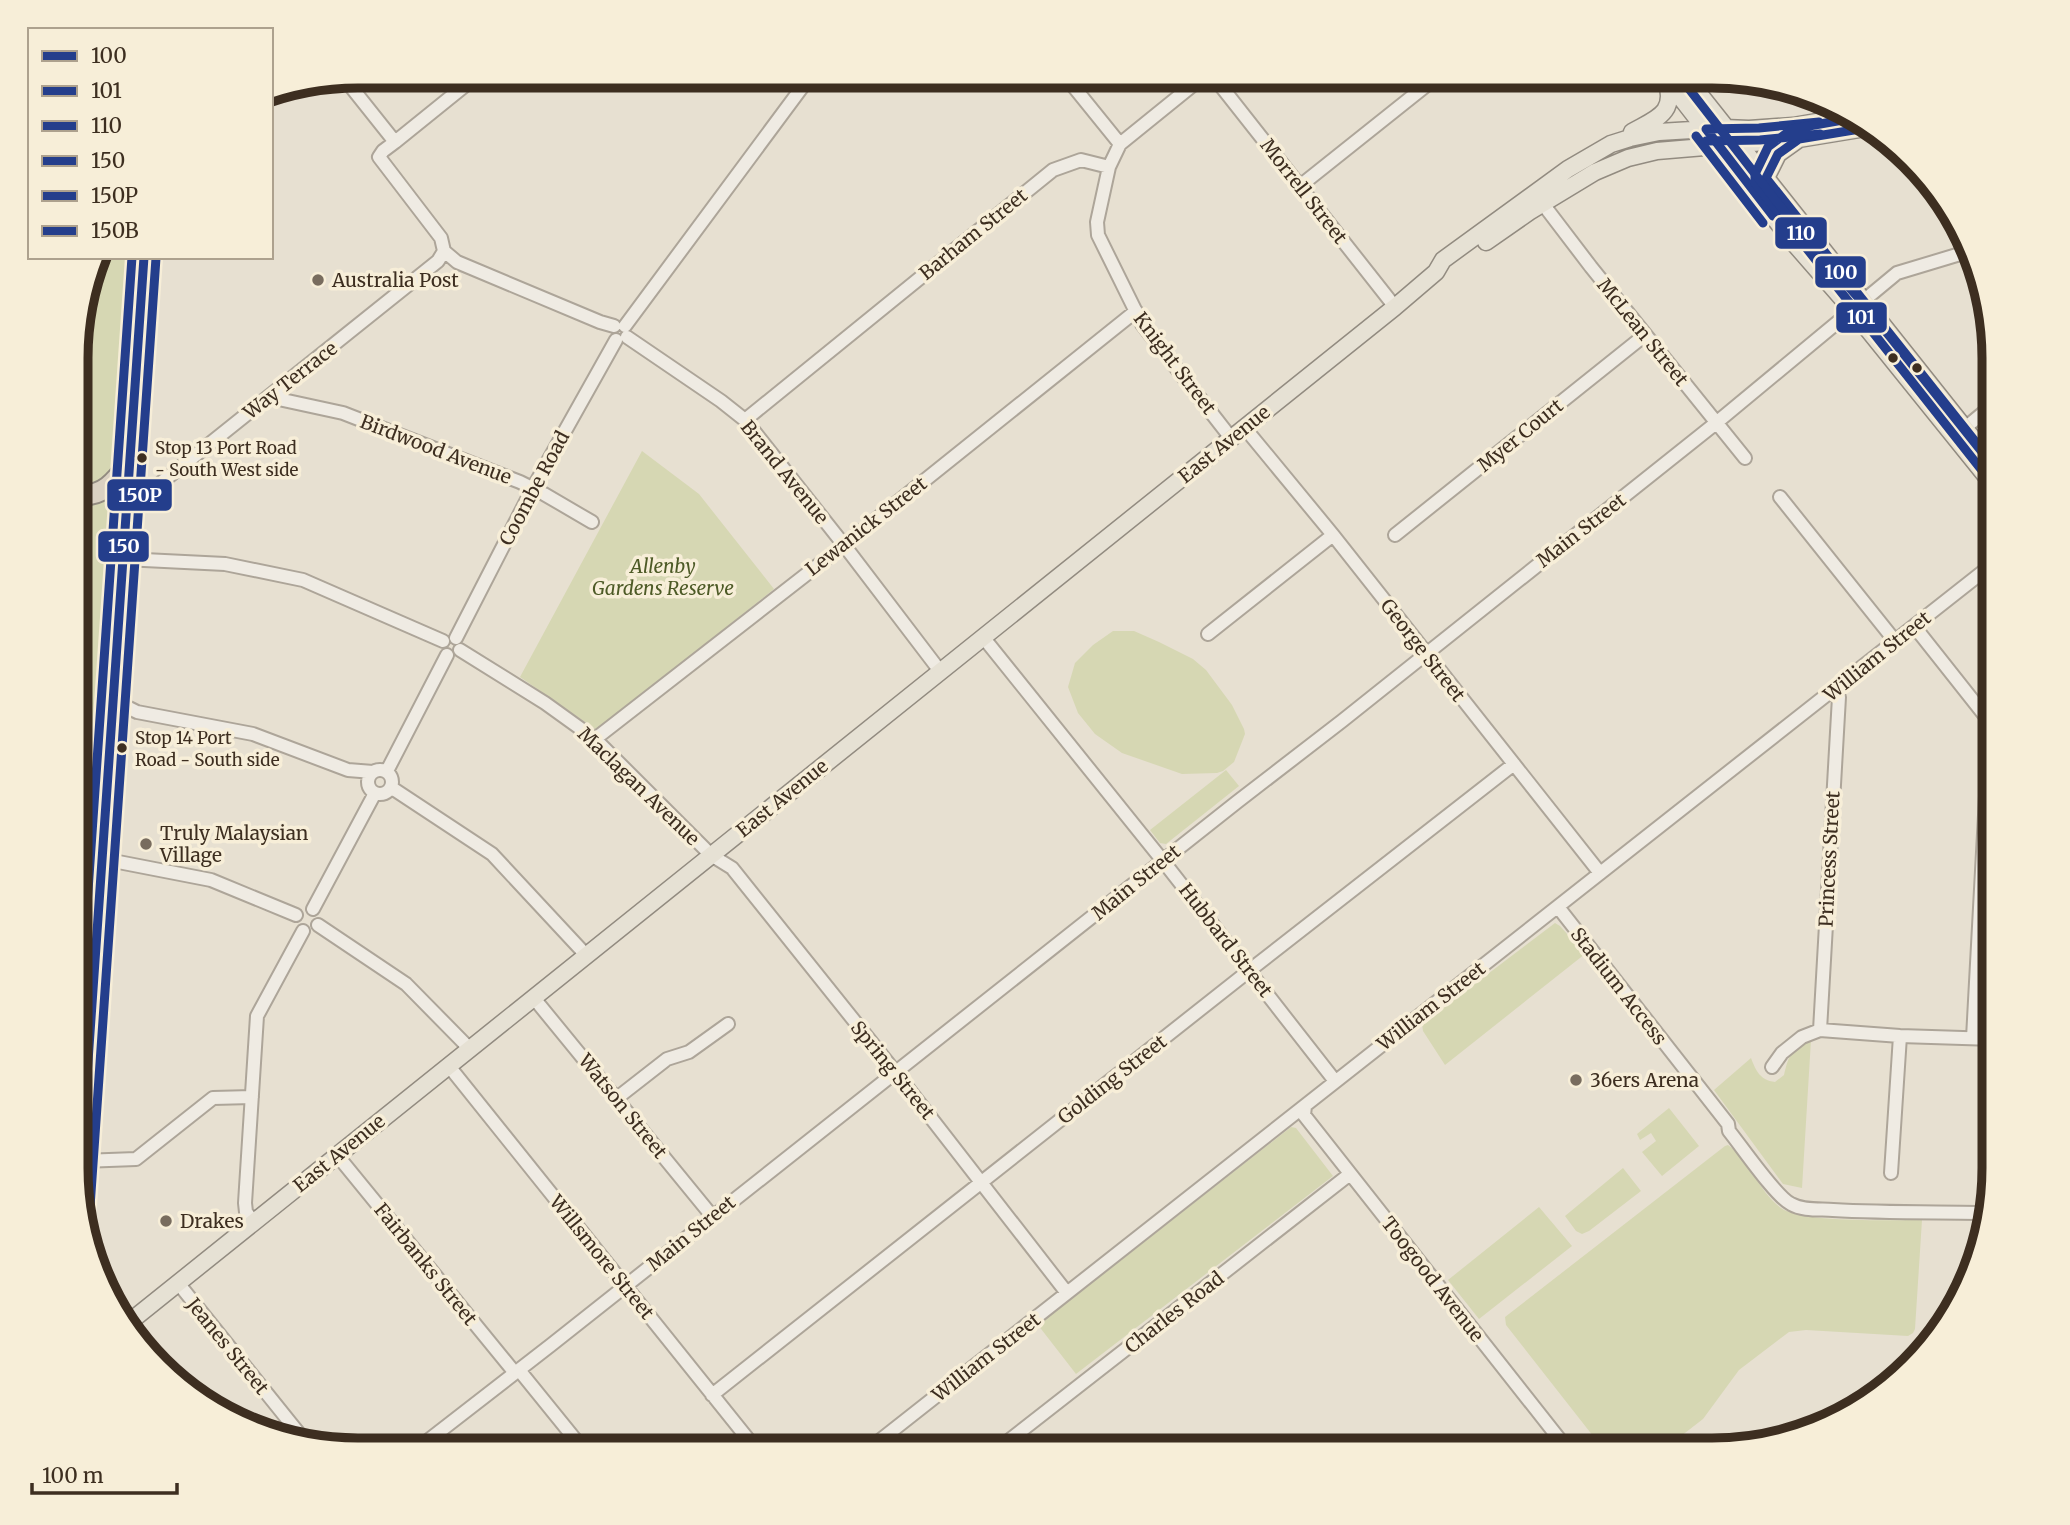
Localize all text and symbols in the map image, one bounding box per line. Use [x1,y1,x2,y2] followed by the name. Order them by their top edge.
[28,28,273,259] legend
[91,42,127,69] text: 100
[91,77,122,104] text: 101
[91,112,122,139] text: 110
[1255,134,1353,249] street label: Morrell Street
[91,147,125,174] text: 150
[91,182,138,209] text: 150P
[914,183,1032,285] street label: Barham Street
[1774,216,1828,250] line badge: 110
[91,217,139,244] text: 150B
[1787,221,1815,245] text: 110
[1814,255,1867,289] line badge: 100
[1824,260,1858,284] text: 100
[331,268,459,292] place label: Australia Post
[310,272,326,288] marker: Australia Post
[1592,273,1694,391] street label: McLean Street
[1835,301,1888,334] line badge: 101
[1847,305,1876,329] text: 101
[1129,307,1222,419] street label: Knight Street
[237,336,342,425] street label: Way Terrace
[1886,351,1900,365] unlabelled marker
[1910,361,1924,375] unlabelled marker
[1472,393,1568,477] street label: Myer Court
[1173,400,1275,488] street label: East Avenue
[357,409,515,489] street label: Birdwood Avenue
[736,415,834,529] street label: Brand Avenue
[494,427,574,549] street label: Coombe Road
[155,437,299,481] place label: Stop 13 Port Road - South West side
[135,451,149,465] marker: Stop 13 Port Road - South West side
[801,471,932,581] street label: Lewanick Street
[106,478,173,512] line badge: 150P
[118,483,162,507] text: 150P
[1532,487,1631,572] street label: Main Street
[97,530,150,563] line badge: 150
[108,534,140,558] text: 150
[592,554,734,600] park label: Allenby Gardens Reserve
[1375,594,1471,707] street label: George Street
[1818,605,1936,707] street label: William Street
[573,722,705,850] street label: Maclagan Avenue
[135,727,280,771] place label: Stop 14 Port Road - South side
[115,741,129,755] marker: Stop 14 Port Road - South side
[731,754,833,842] street label: East Avenue
[1813,790,1845,928] street label: Princess Street
[159,821,309,867] place label: Truly Malaysian Village
[138,836,154,852] marker: Truly Malaysian Village
[1087,839,1185,925] street label: Main Street
[1174,878,1278,1002] street label: Hubbard Street
[1566,923,1672,1049] street label: Stadium Access
[1371,956,1490,1056] street label: William Street
[846,1016,940,1125] street label: Spring Street
[1053,1029,1172,1129] street label: Golding Street
[573,1048,673,1164] street label: Watson Street
[1590,1068,1699,1092] place label: 36ers Arena
[1568,1072,1584,1088] marker: 36ers Arena
[288,1109,390,1197] street label: East Avenue
[544,1189,660,1324] street label: Willsmore Street
[642,1190,740,1276] street label: Main Street
[369,1198,483,1330] street label: Fairbanks Street
[180,1209,244,1233] place label: Drakes
[1377,1212,1489,1347] street label: Toogood Avenue
[158,1213,174,1229] marker: Drakes
[1120,1266,1228,1358] street label: Charles Road
[181,1292,275,1400] street label: Jeanes Street
[926,1307,1045,1407] street label: William Street
[32,1452,177,1496] scale bar
[42,1462,104,1489] text: 100 m

